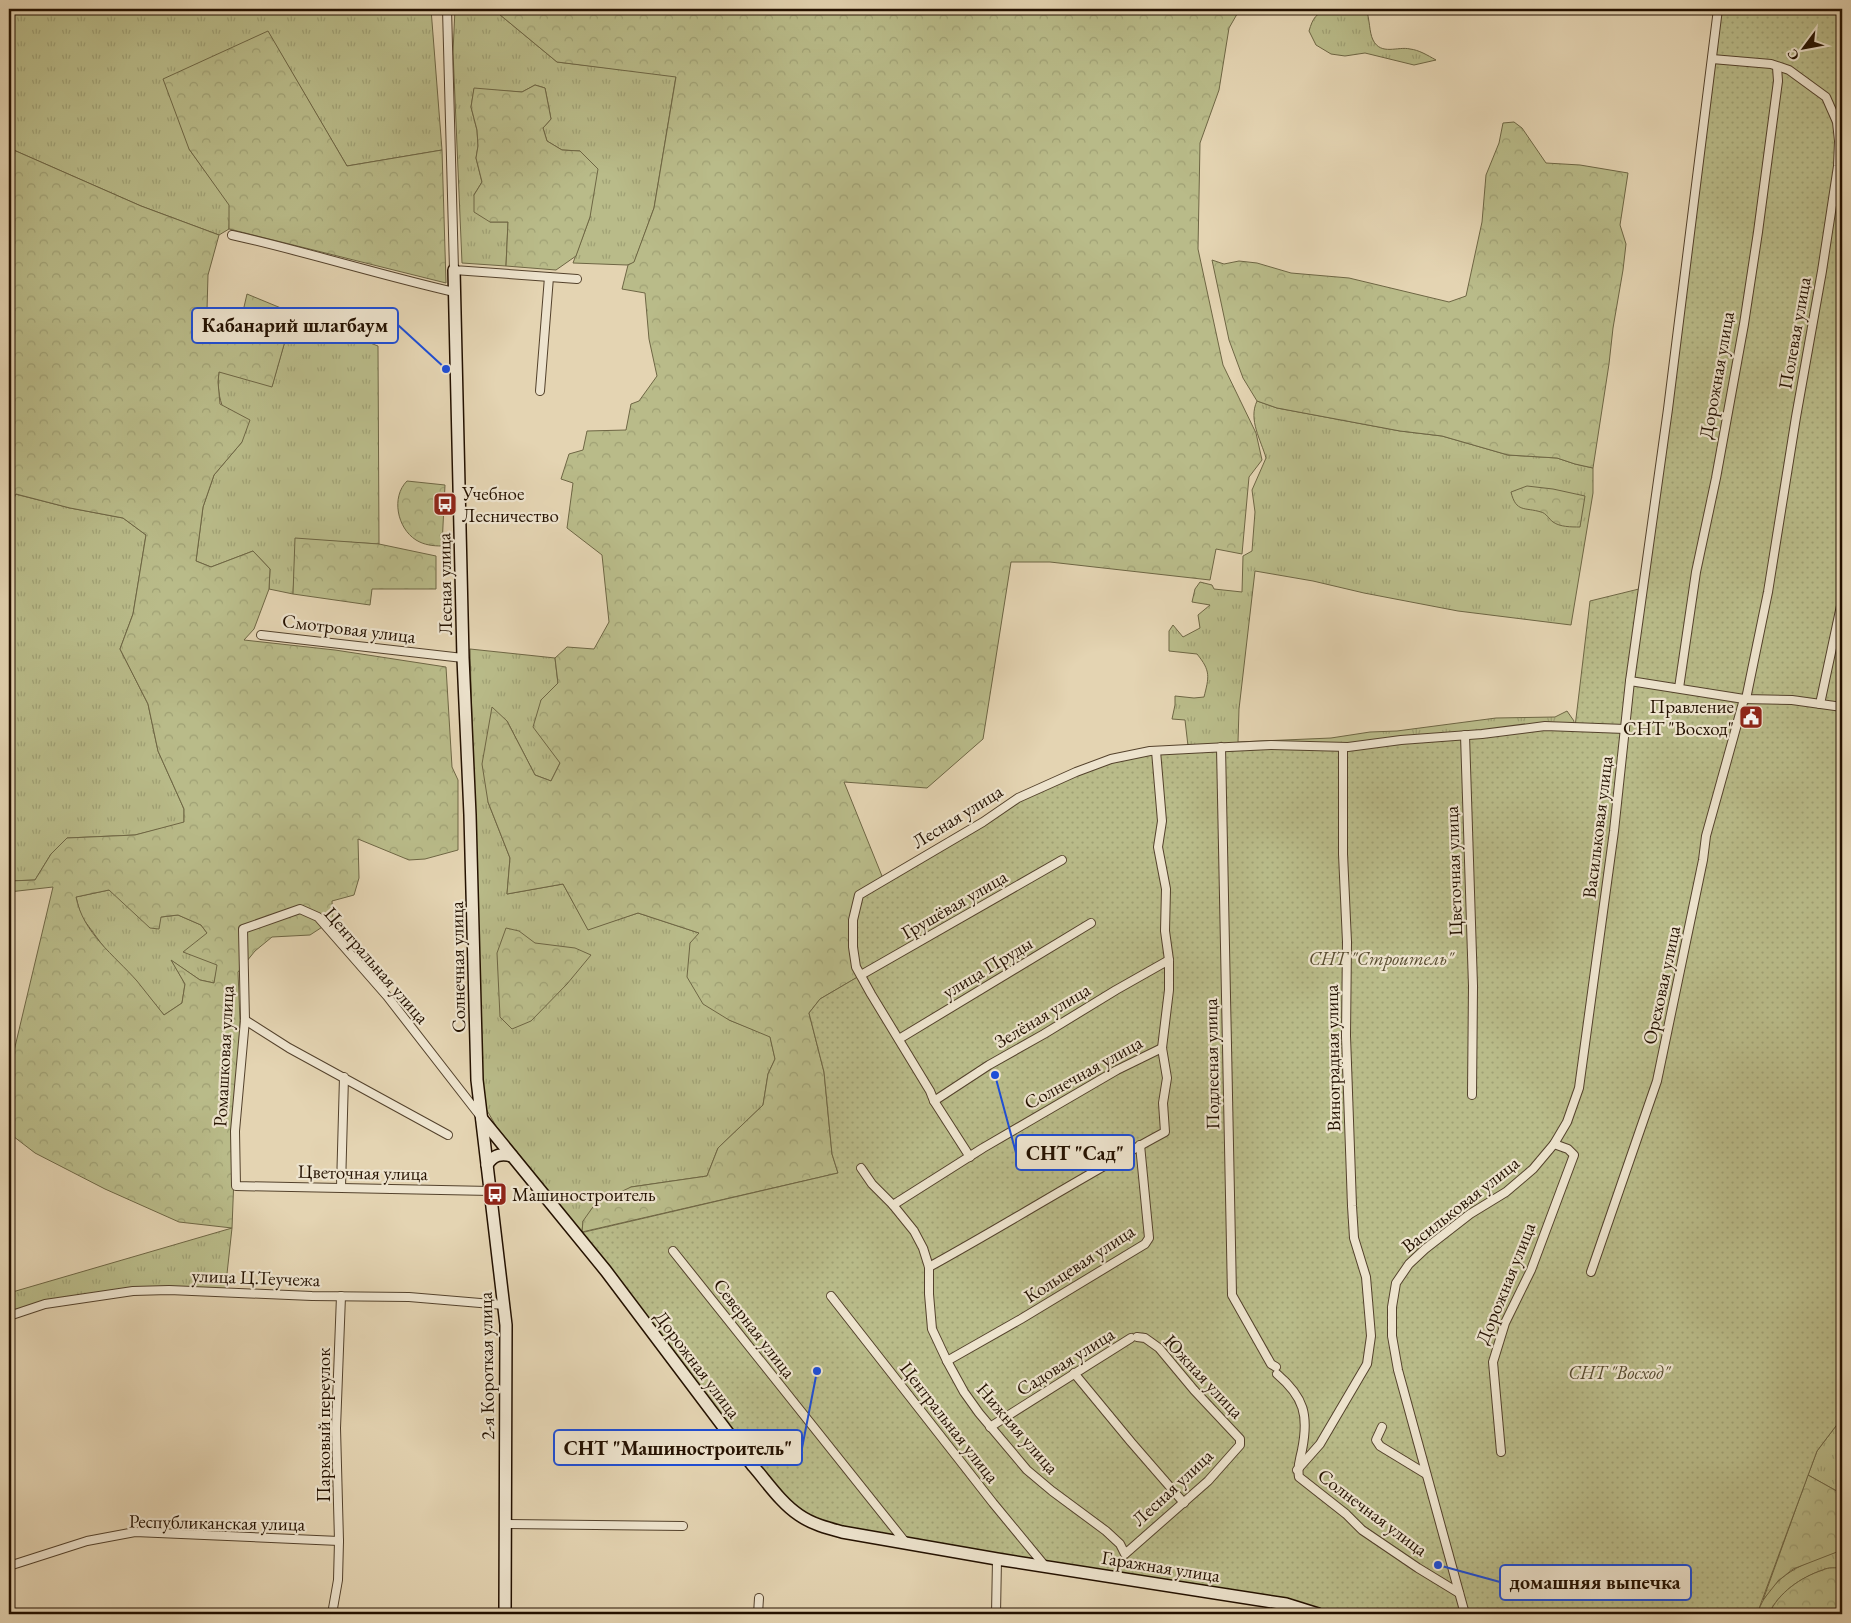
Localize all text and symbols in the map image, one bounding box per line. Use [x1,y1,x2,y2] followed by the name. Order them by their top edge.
[1778,22,1828,72] north arrow
[1783,46,1803,64] text: С
[1772,275,1817,391] street label: Полевая улица
[192,308,398,343] callout: Кабанарий шлагбаум
[1693,309,1740,441] street label: Дорожная улица
[202,312,389,338] text: Кабанарий шлагбаум
[461,481,559,528] place label: Учебное Лесничество
[432,491,458,517] bus stop icon: Учебное Лесничество
[431,532,458,635] street label: Лесная улица
[281,608,417,649] street label: Смотровая улица
[1623,694,1734,741] place label: Правление СНТ "Восход"
[1738,704,1764,730] public building icon: Правление СНТ "Восход"
[1576,754,1619,900] street label: Васильковая улица
[907,778,1008,854] street label: Лесная улица
[1439,805,1468,936] street label: Цветочная улица
[897,864,1012,945] street label: Грушёвая улица
[319,901,435,1030] street label: Центральная улица
[444,901,471,1033] street label: Солнечная улица
[1637,923,1686,1047] street label: Ореховая улица
[937,930,1037,1004] street label: улица Пруды
[1309,946,1455,971] park label: СНТ "Строитель"
[990,977,1095,1054] street label: Зелёная улица
[207,984,240,1127] street label: Ромашковая улица
[1319,984,1346,1132] street label: Виноградная улица
[1198,998,1225,1130] street label: Подлесная улица
[1020,1029,1147,1115] street label: Солнечная улица
[1016,1135,1134,1170] callout: СНТ "Сад"
[1026,1140,1124,1166] text: СНТ "Сад"
[1396,1150,1525,1258] street label: Васильковая улица
[298,1159,429,1186] street label: Цветочная улица
[482,1181,508,1207] bus stop icon: Машиностроитель
[512,1182,656,1207] place label: Машиностроитель
[1019,1218,1140,1309] street label: Кольцевая улица
[1470,1218,1541,1348] street label: Дорожная улица
[191,1263,321,1292] street label: улица Ц.Теучежа
[708,1273,802,1384] street label: Северная улица
[473,1291,500,1440] street label: 2-я Короткая улица
[649,1305,747,1424] street label: Дорожная улица
[1011,1321,1119,1402] street label: Садовая улица
[1158,1329,1250,1424] street label: Южная улица
[311,1348,336,1502] street label: Парковый переулок
[894,1356,1005,1488] street label: Центральная улица
[1568,1360,1672,1385] park label: СНТ "Восход"
[971,1377,1065,1480] street label: Нижняя улица
[554,1430,802,1465] callout: СНТ "Машиностроитель"
[564,1435,792,1461] text: СНТ "Машиностроитель"
[1126,1443,1219,1531] street label: Лесная улица
[1313,1463,1433,1562] street label: Солнечная улица
[129,1508,306,1537] street label: Республиканская улица
[1100,1545,1222,1588] street label: Гаражная улица
[1500,1565,1691,1600] callout: домашняя выпечка
[1509,1569,1681,1595] text: домашняя выпечка

